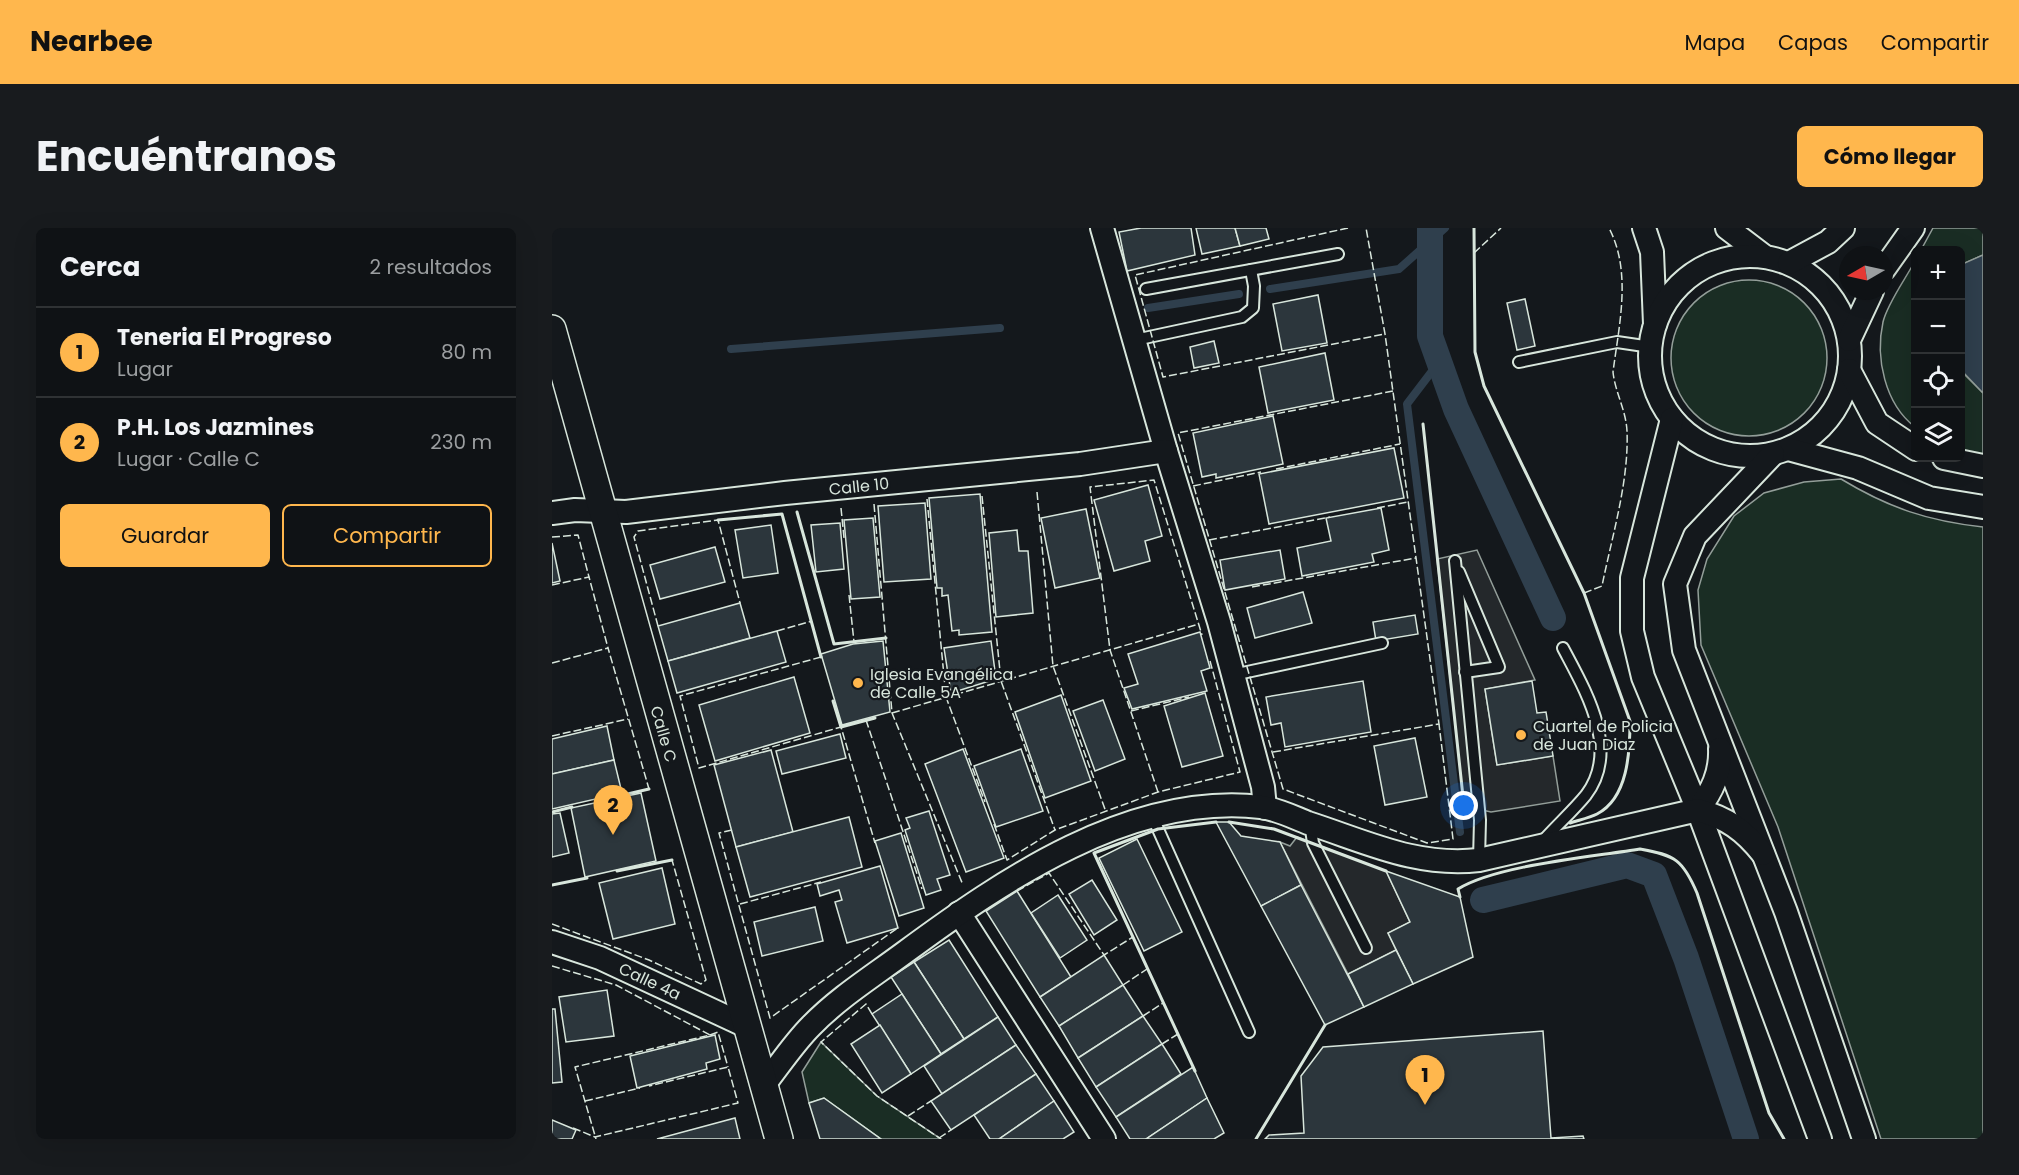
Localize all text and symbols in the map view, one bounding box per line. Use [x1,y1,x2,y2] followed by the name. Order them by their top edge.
[30,22,153,61] text: Nearbee
[1684,28,1745,57] text: Mapa
[1778,28,1848,57] text: Capas
[1881,28,1989,57] text: Compartir
[1797,126,1983,187] button: Cómo llegar
[36,127,337,186] text: Encuéntranos
[1839,246,1893,300] north arrow
[1911,246,1965,462] map controls
[1911,246,1965,300] button: +
[60,249,140,285] text: Cerca
[370,253,492,281] text: 2 resultados
[1911,300,1965,354] button: −
[117,322,332,353] text: Teneria El Progreso
[76,338,83,366] text: 1
[441,338,492,366] text: 80 m
[1911,354,1965,408] button: locate
[117,355,173,383] text: Lugar
[1911,408,1965,462] button: layers
[117,412,314,443] text: P.H. Los Jazmines
[74,428,85,456] text: 2
[430,428,492,456] text: 230 m
[117,445,260,473] text: Lugar · Calle C
[828,472,890,501] street label: Calle 10
[60,504,270,567] button: Guardar
[282,504,492,567] button: Compartir
[870,663,1013,704] place label: Iglesia Evangélica de Calle 5A
[851,676,865,690] marker: Iglesia Evangélica de Calle 5A
[645,703,683,765] street label: Calle C
[1533,715,1673,756] place label: Cuartel de Policia de Juan Diaz
[1514,728,1528,742] marker: Cuartel de Policia de Juan Diaz
[594,786,632,835] pin: 2
[1449,791,1478,820] your location
[615,957,685,1006] street label: Calle 4a
[1406,1056,1444,1105] pin: 1

